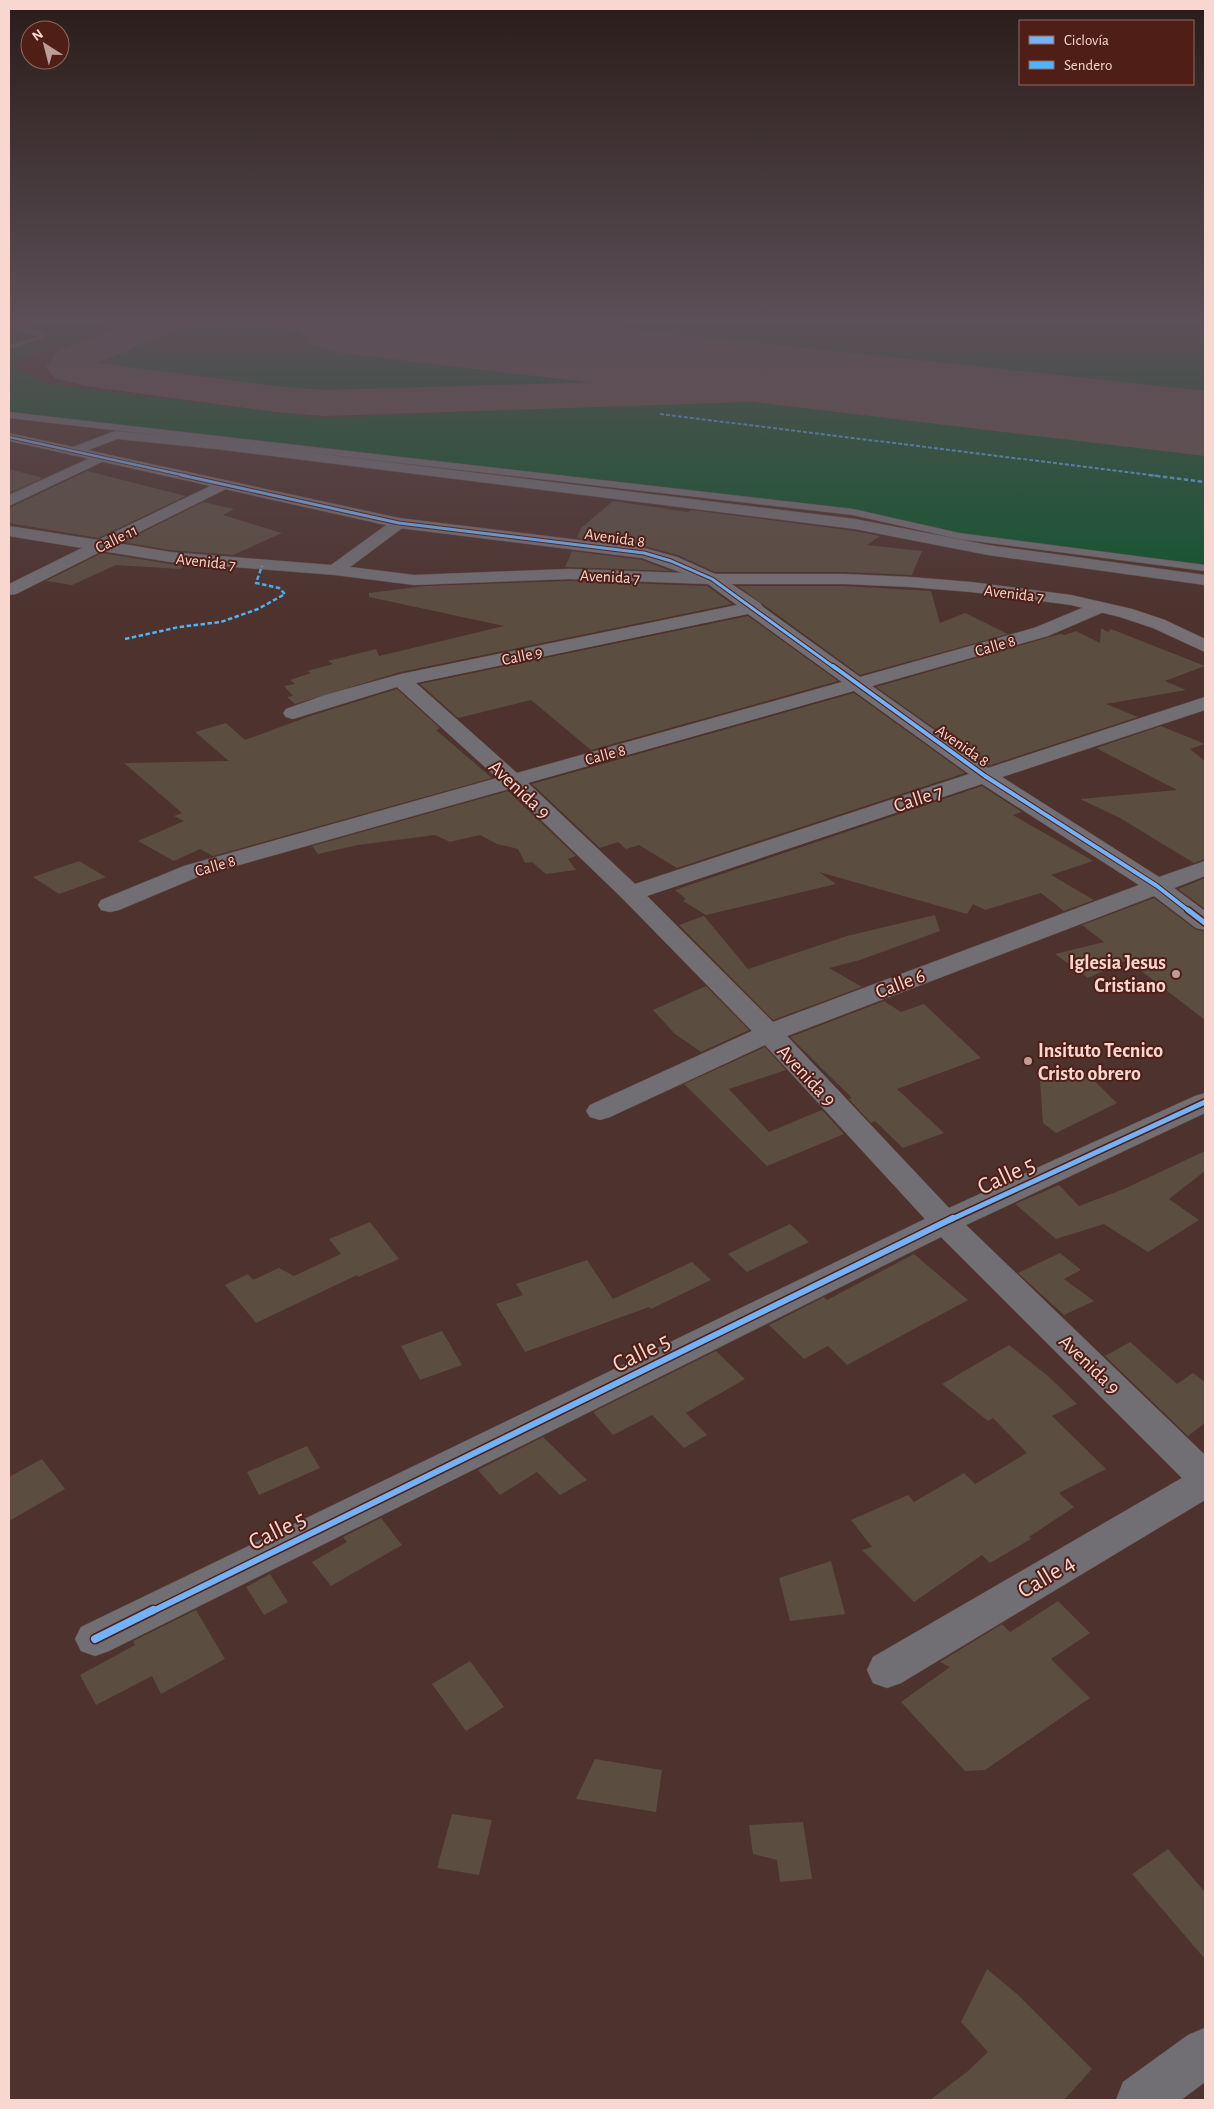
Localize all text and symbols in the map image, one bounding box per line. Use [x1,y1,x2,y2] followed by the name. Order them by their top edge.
[20,20,70,70] north arrow
[1019,20,1194,85] legend
[30,27,46,44] text: N
[1064,33,1109,48] text: Ciclovía
[1064,58,1112,73] text: Sendero
[93,522,140,556] street label: Calle 11
[584,526,646,550] street label: Avenida 8
[175,551,237,573] street label: Avenida 7
[580,567,641,587] street label: Avenida 7
[983,582,1045,606] street label: Avenida 7
[973,633,1017,659] street label: Calle 8
[500,644,544,668] street label: Calle 9
[933,722,992,770] street label: Avenida 8
[583,742,627,768] street label: Calle 8
[485,756,554,823] street label: Avenida 9
[891,782,945,816] street label: Calle 7
[193,853,237,879] street label: Calle 8
[1069,953,1166,996] place label: Iglesia Jesus Cristiano
[873,965,928,1002] street label: Calle 6
[1170,968,1182,980] marker: Iglesia Jesus Cristiano
[773,1041,840,1110] street label: Avenida 9
[1038,1041,1163,1084] place label: Insituto Tecnico Cristo obrero
[1022,1055,1034,1067] marker: Insituto Tecnico Cristo obrero
[974,1152,1039,1200] street label: Calle 5
[609,1329,674,1377] street label: Calle 5
[1055,1331,1124,1398] street label: Avenida 9
[245,1507,310,1555] street label: Calle 5
[1014,1551,1079,1603] street label: Calle 4

